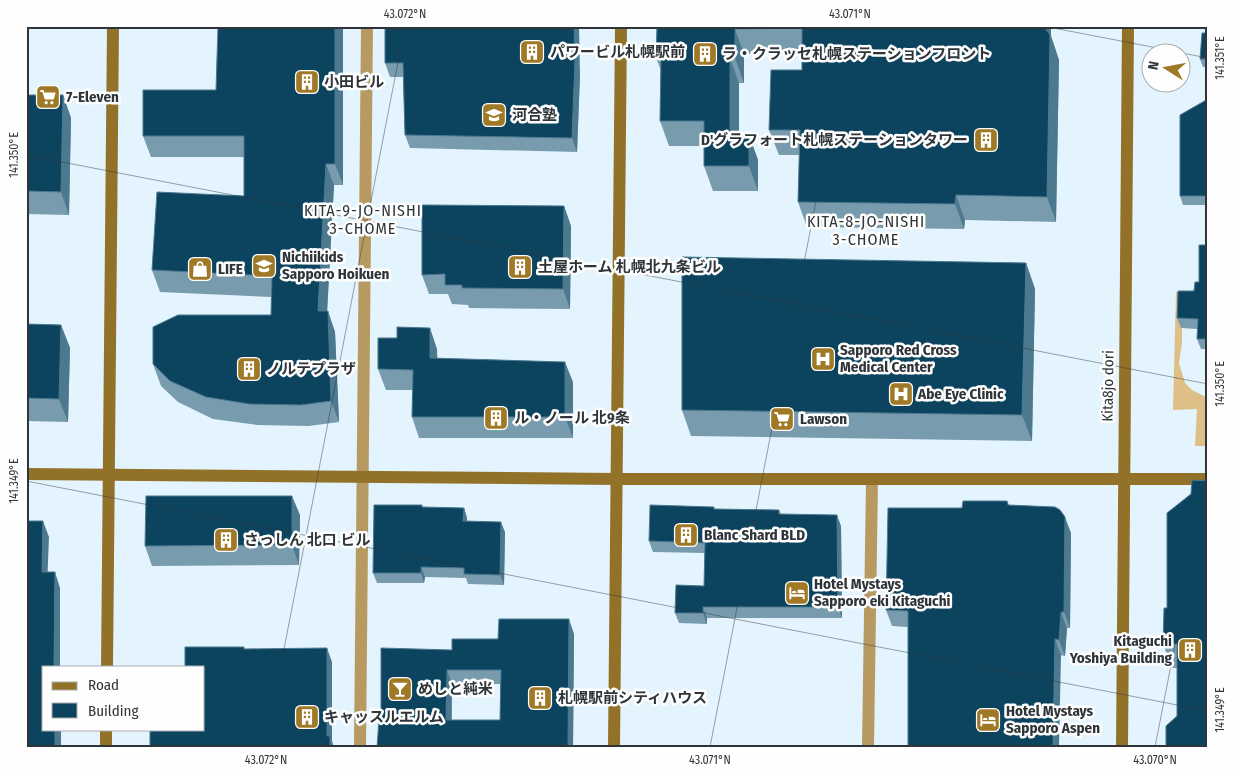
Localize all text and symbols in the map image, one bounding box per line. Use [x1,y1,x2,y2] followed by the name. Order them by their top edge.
[384,7,426,21] text: 43.072°N
[829,7,871,21] text: 43.071°N
[1213,36,1227,80] text: 141.351°E
[519,39,545,65] building icon: パワービル札幌駅前
[692,41,718,67] building icon: ラ・クラッセ札幌ステーションフロント
[1142,42,1192,92] north arrow
[550,43,685,61] place label: パワービル札幌駅前
[722,45,991,63] place label: ラ・クラッセ札幌ステーションフロント
[1145,60,1163,71] text: N
[294,69,320,95] building icon: 小田ビル
[324,73,384,91] place label: 小田ビル
[35,84,61,110] supermarket icon: 7-Eleven
[66,88,119,106] place label: 7-Eleven
[481,102,507,128] school or university icon: 河合塾
[512,106,557,124] place label: 河合塾
[973,127,999,153] building icon: D'グラフォート札幌ステーションタワー
[701,131,968,149] place label: D'グラフォート札幌ステーションタワー
[7,132,21,178] text: 141.350°E
[304,201,422,238] district label: KITA-9-JO-NISHI 3-CHOME
[807,212,925,249] district label: KITA-8-JO-NISHI 3-CHOME
[282,248,390,283] place label: Nichiikids Sapporo Hoikuen
[251,253,277,279] school or university icon: Nichiikids Sapporo Hoikuen
[507,254,533,280] building icon: 土屋ホーム 札幌北九条ビル
[187,256,213,282] shop icon: LIFE
[538,258,721,276] place label: 土屋ホーム 札幌北九条ビル
[218,260,243,278] place label: LIFE
[840,341,957,376] place label: Sapporo Red Cross Medical Center
[810,346,836,372] hospital icon: Sapporo Red Cross Medical Center
[1098,350,1118,422] street label: Kita8jo dori
[236,356,262,382] building icon: ノルテプラザ
[266,360,356,378] place label: ノルテプラザ
[1213,361,1227,407] text: 141.350°E
[888,381,914,407] hospital icon: Abe Eye Clinic
[917,385,1004,403] place label: Abe Eye Clinic
[483,405,509,431] building icon: ル・ノール 北9条
[769,406,795,432] supermarket icon: Lawson
[514,409,630,427] place label: ル・ノール 北9条
[800,410,847,428] place label: Lawson
[7,458,21,504] text: 141.349°E
[673,522,699,548] building icon: Blanc Shard BLD
[704,526,805,544] place label: Blanc Shard BLD
[213,527,239,553] building icon: さっしん 北口 ビル
[244,531,370,549] place label: さっしん 北口 ビル
[814,575,951,610] place label: Hotel Mystays Sapporo eki Kitaguchi
[784,580,810,606] hotel icon: Hotel Mystays Sapporo eki Kitaguchi
[1069,632,1173,667] place label: Kitaguchi Yoshiya Building
[1177,637,1203,663] building icon: Kitaguchi Yoshiya Building
[42,666,205,730] legend
[88,676,119,694] text: Road
[387,676,413,702] bar icon: めしと純米
[418,680,493,698] place label: めしと純米
[527,685,553,711] building icon: 札幌駅前シティハウス
[1213,687,1227,733] text: 141.349°E
[558,689,707,707] place label: 札幌駅前シティハウス
[88,702,139,720] text: Building
[1006,702,1100,737] place label: Hotel Mystays Sapporo Aspen
[294,704,320,730] building icon: キャッスルエルム
[975,707,1001,733] hotel icon: Hotel Mystays Sapporo Aspen
[324,708,444,726] place label: キャッスルエルム
[245,753,287,767] text: 43.072°N
[689,753,731,767] text: 43.071°N
[1133,753,1177,767] text: 43.070°N

